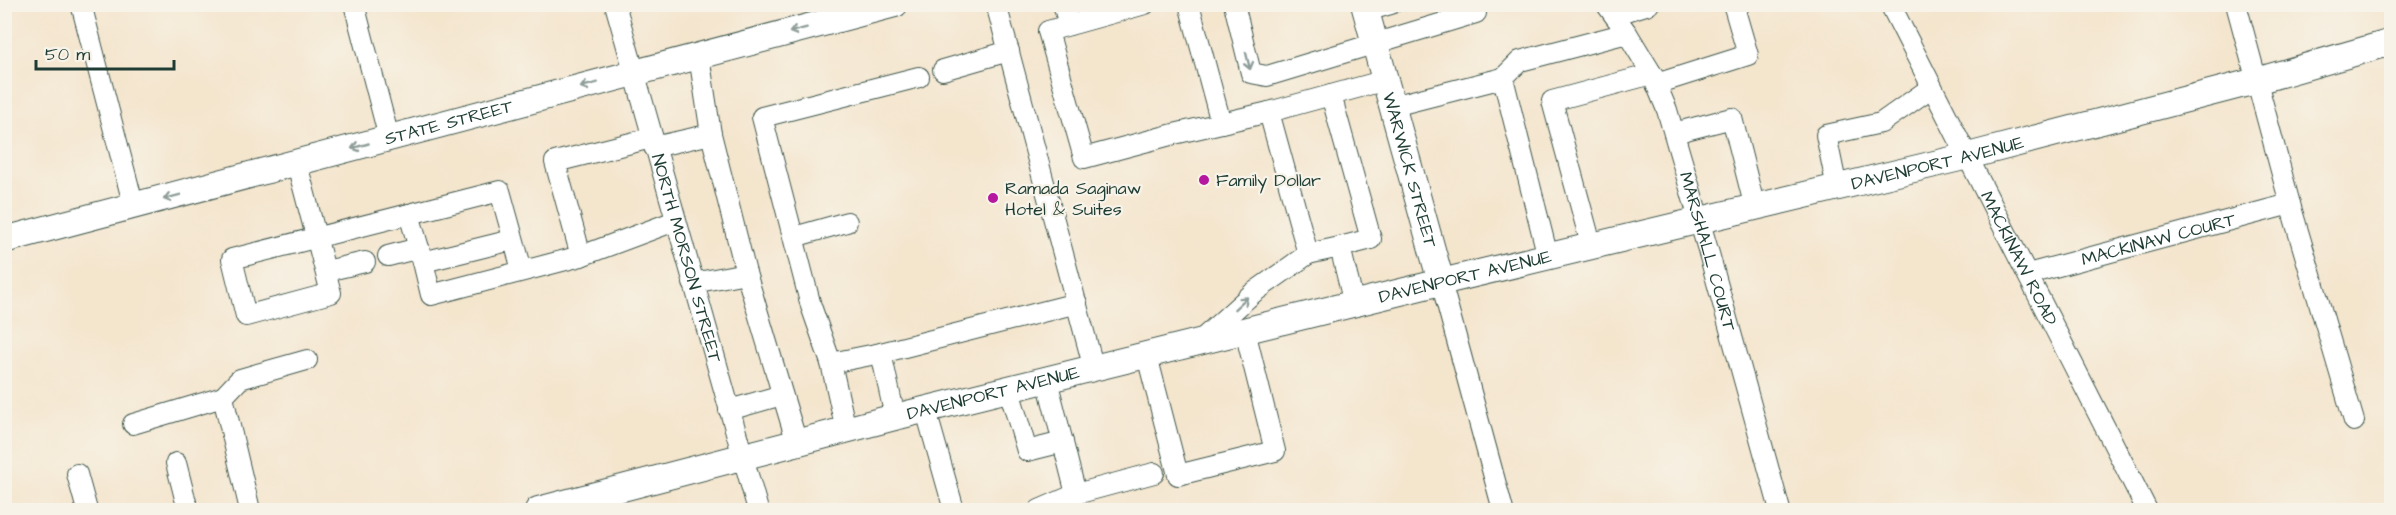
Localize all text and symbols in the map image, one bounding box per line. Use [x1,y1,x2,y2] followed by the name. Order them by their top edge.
[789,25,808,36] one-way arrow
[36,33,174,71] scale bar
[45,42,90,67] text: 50 m
[1243,51,1255,70] one-way arrow
[580,80,599,92] one-way arrow
[1377,89,1444,251] street label: WARWICK STREET
[382,93,516,151] street label: STATE STREET
[1849,129,2027,196] street label: DAVENPORT AVENUE
[351,141,370,152] one-way arrow
[645,151,728,366] street label: NORTH MORSON STREET
[1216,168,1321,194] place label: Family Dollar
[1673,169,1743,335] street label: MARSHALL COURT
[1197,173,1211,187] marker: Family Dollar
[1005,176,1141,222] place label: Ramada Saginaw Hotel & Suites
[1974,187,2064,330] street label: MACKINAW ROAD
[163,191,182,203] one-way arrow
[986,191,1000,205] marker: Ramada Saginaw Hotel & Suites
[2078,206,2239,272] street label: MACKINAW COURT
[1376,243,1554,309] street label: DAVENPORT AVENUE
[1234,296,1249,310] one-way arrow
[904,359,1082,426] street label: DAVENPORT AVENUE

